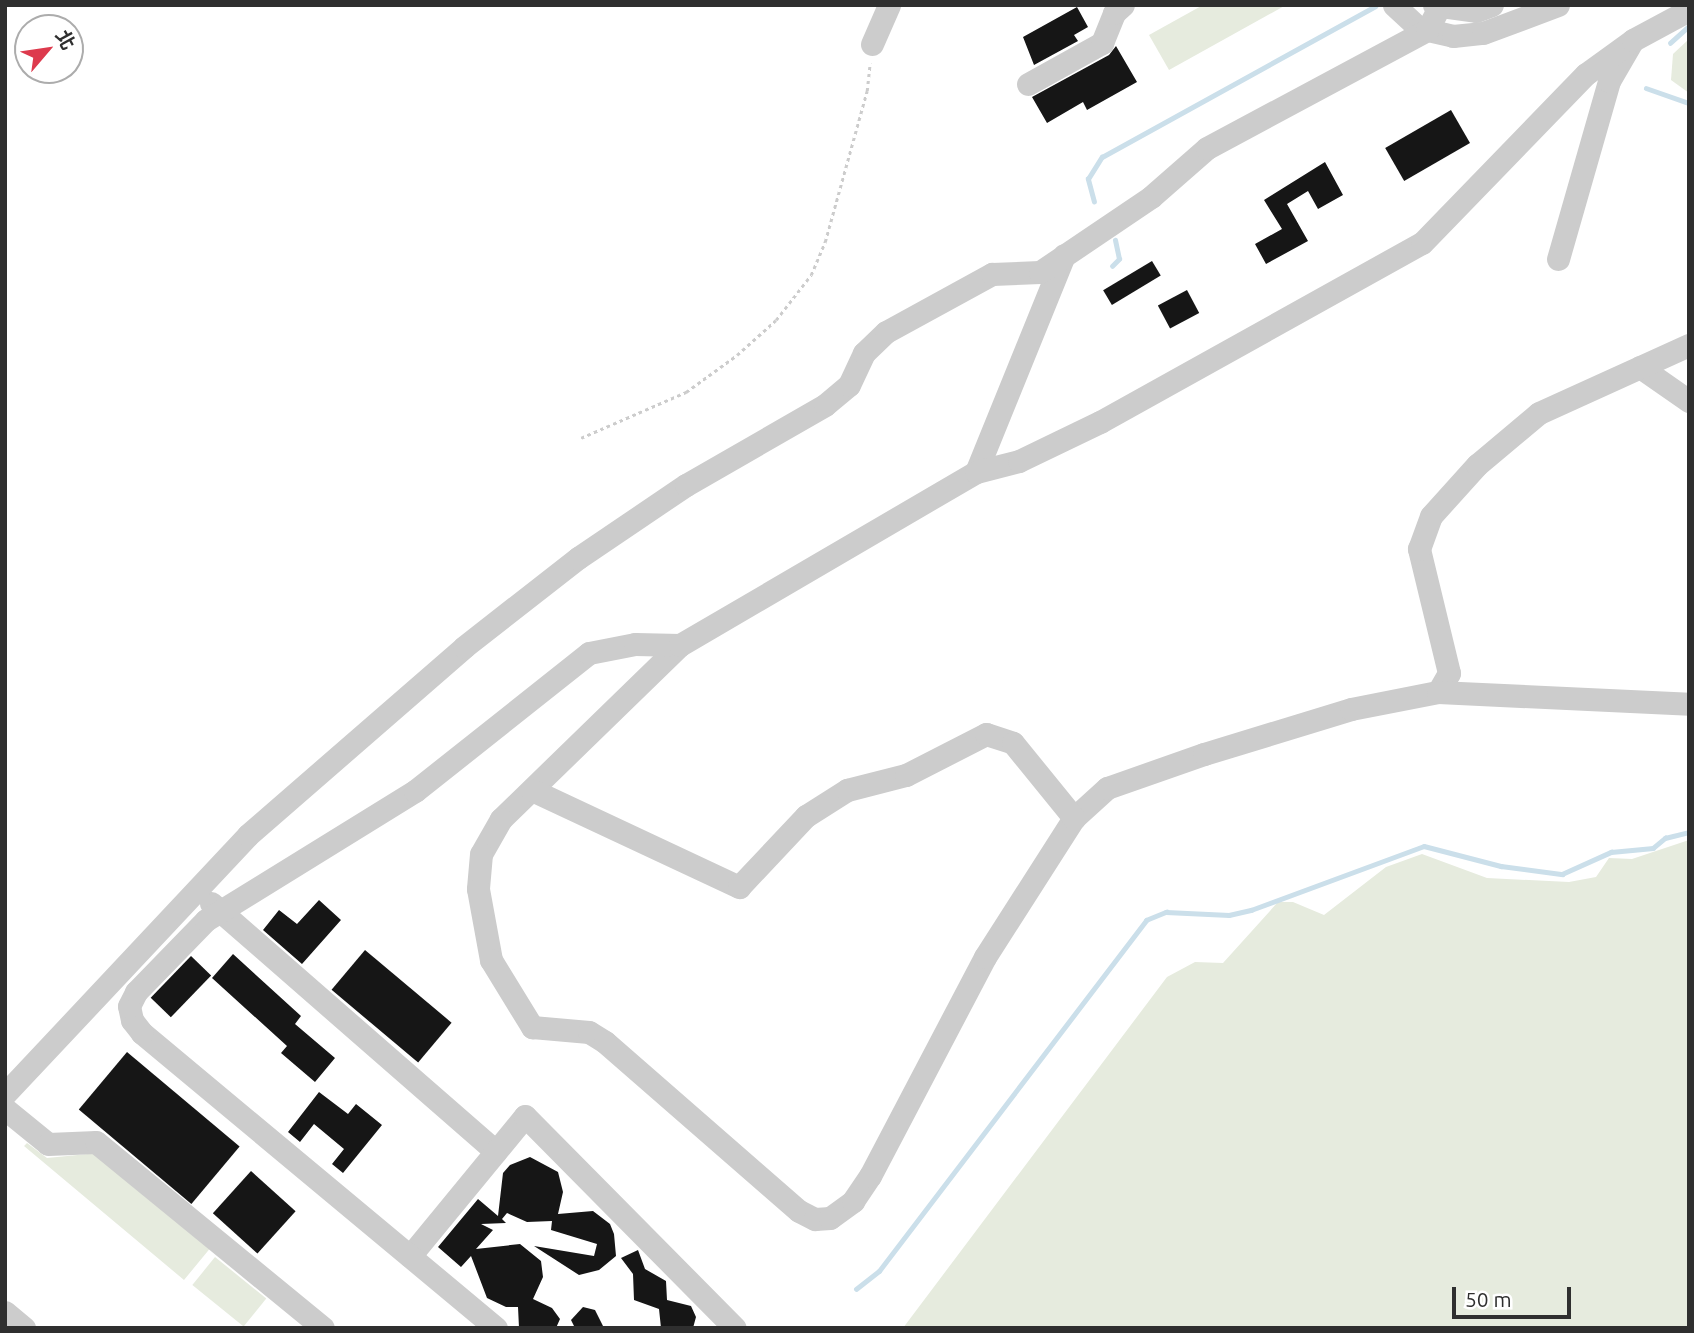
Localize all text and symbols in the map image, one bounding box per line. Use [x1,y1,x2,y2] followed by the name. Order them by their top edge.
[14,14,84,84] north arrow
[51,26,80,53] text: 北
[1456,1274,1575,1318] scale bar
[1465,1287,1512,1311] text: 50 m

